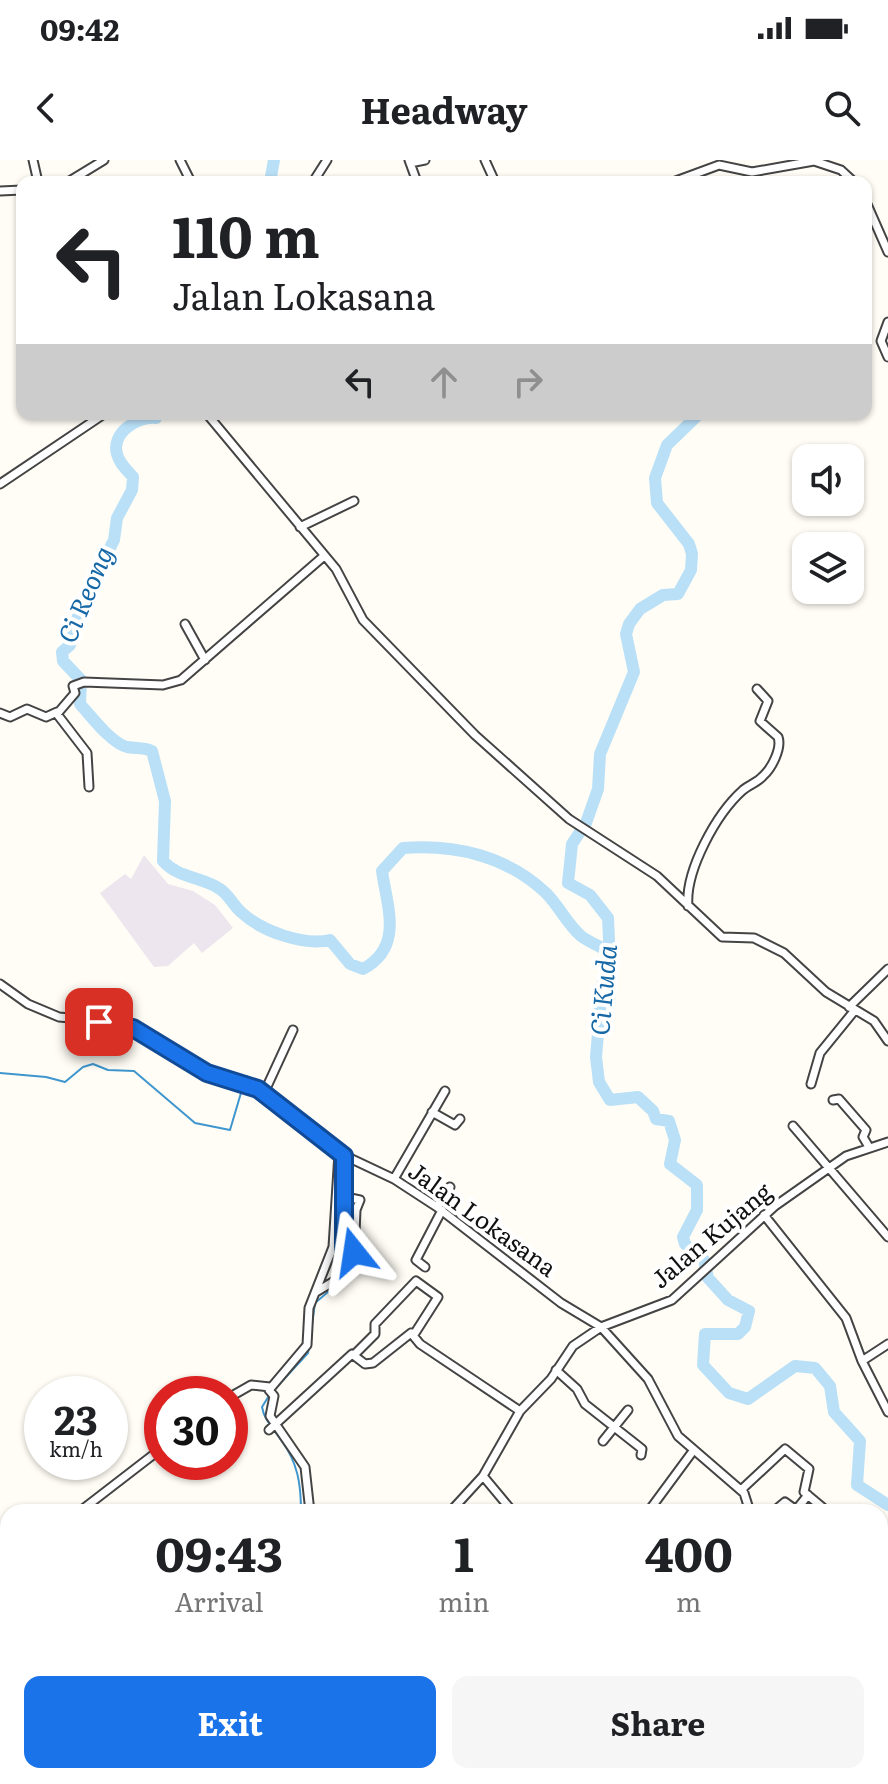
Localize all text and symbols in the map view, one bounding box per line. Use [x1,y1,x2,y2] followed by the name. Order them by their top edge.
[40,6,119,50] text: 09:42
[360,82,528,135] text: Headway
[24,86,68,130] icon: back
[820,86,864,130] icon: search
[172,192,320,275] text: 110 m
[40,208,144,312] icon: left
[172,268,435,321] text: Jalan Lokasana
[338,360,382,404] icon: left
[422,360,466,404] icon: ahead
[506,360,550,404] icon: right
[792,444,864,604] map controls
[792,444,864,516] button: sound
[792,532,864,604] button: layers
[46,540,122,648] water label: Ci Reong
[578,943,625,1037] water label: Ci Kuda
[65,988,133,1056] pin
[77,1000,121,1044] icon: arrive
[402,1152,565,1284] street label: Jalan Lokasana
[642,1173,779,1295] street label: Jalan Kujang
[312,1210,396,1294] position arrow
[144,1376,248,1480] speed limit sign: 30
[54,1388,98,1447] text: 23
[49,1433,103,1463] text: km/h
[155,1516,283,1587] text: 09:43
[454,1516,474,1587] text: 1
[645,1516,733,1587] text: 400
[175,1581,264,1620] text: Arrival
[438,1581,489,1620] text: min
[676,1581,701,1620] text: m
[24,1676,436,1768] button: Exit
[452,1676,864,1768] button: Share

